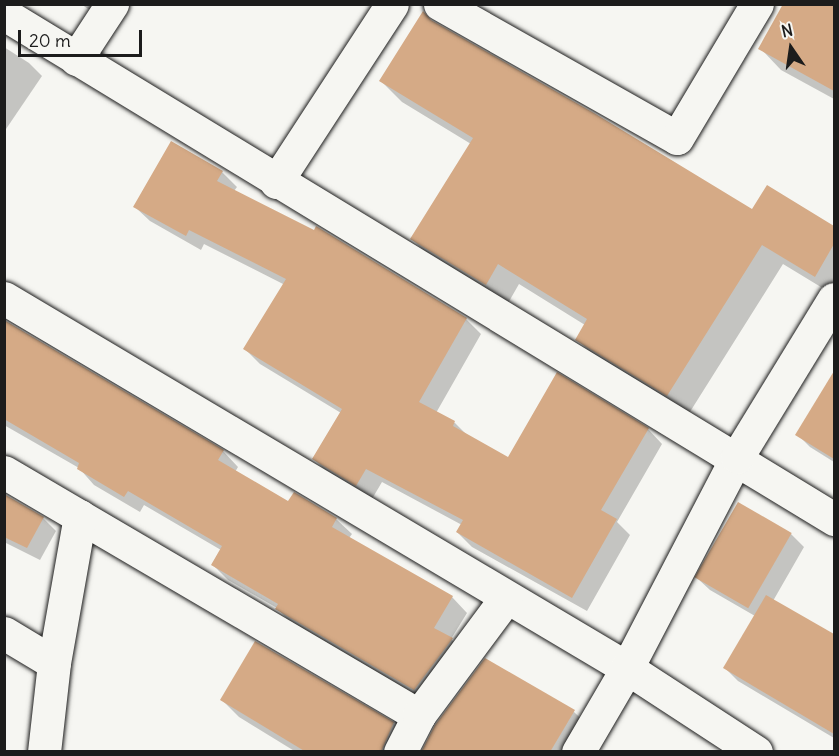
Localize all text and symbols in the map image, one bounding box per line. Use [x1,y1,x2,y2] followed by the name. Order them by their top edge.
[21,18,146,56] scale bar
[761,18,821,78] north arrow
[779,19,795,41] text: N
[29,29,71,52] text: 20 m

